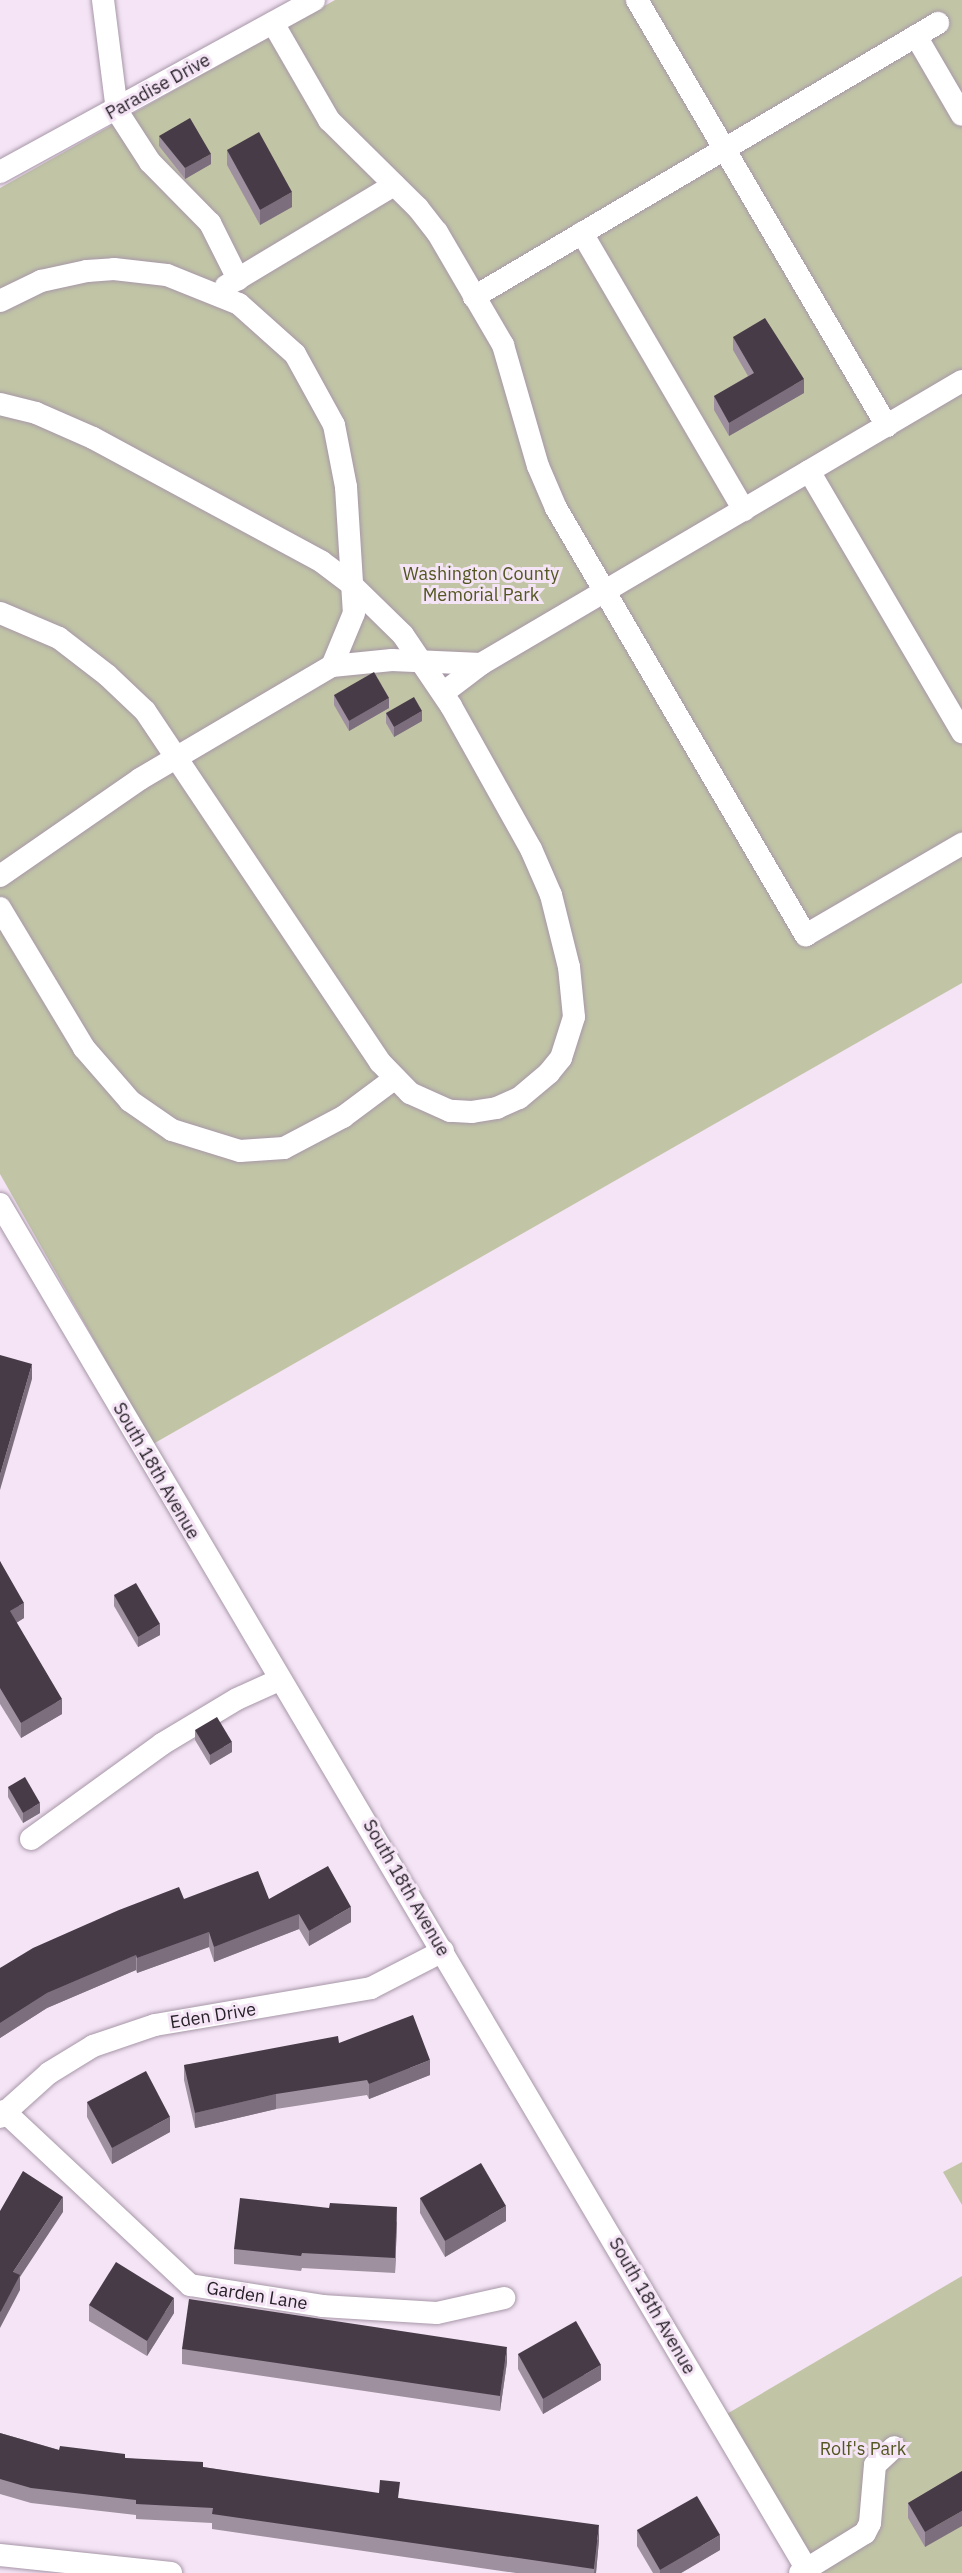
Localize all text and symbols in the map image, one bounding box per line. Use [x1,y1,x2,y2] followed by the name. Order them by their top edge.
[102,49,214,125] street label: Paradise Drive
[403,564,559,606] park label: Washington County Memorial Park
[108,1399,204,1543] street label: South 18th Avenue
[358,1816,454,1960] street label: South 18th Avenue
[168,1999,258,2033] street label: Eden Drive
[604,2234,700,2378] street label: South 18th Avenue
[205,2277,309,2315] street label: Garden Lane
[820,2438,906,2460] park label: Rolf's Park

